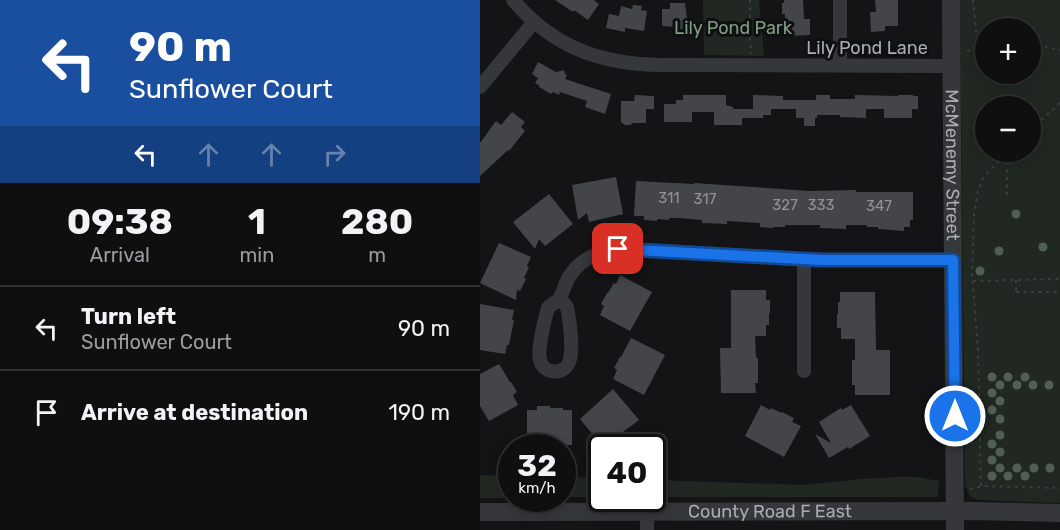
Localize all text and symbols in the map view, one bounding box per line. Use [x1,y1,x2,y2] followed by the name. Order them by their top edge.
[674,17,793,39] park label: Lily Pond Park
[975,18,1041,162] map controls
[975,18,1041,84] button: +
[129,22,232,72] text: 90 m
[30,24,108,102] icon: left
[806,37,928,59] street label: Lily Pond Lane
[129,73,333,105] text: Sunflower Court
[941,89,964,241] street label: McMenemy Street
[975,96,1041,162] button: −
[129,138,162,171] icon: left
[192,138,225,171] icon: ahead
[255,138,288,171] icon: ahead
[318,138,351,171] icon: right
[658,189,680,207] house number: 311
[694,190,717,208] house number: 317
[772,196,798,214] house number: 327
[807,196,835,214] house number: 333
[866,197,892,215] house number: 347
[67,200,173,243] text: 09:38
[248,200,266,243] text: 1
[341,200,413,243] text: 280
[592,223,643,274] pin
[601,232,634,265] icon: arrive
[90,243,150,267] text: Arrival
[240,243,274,267] text: min
[368,243,386,267] text: m
[81,303,176,330] text: Turn left
[30,312,63,345] icon: left
[398,315,450,342] text: 90 m
[81,330,232,354] text: Sunflower Court
[923,384,987,448] position arrow
[30,396,63,429] icon: arrive
[81,399,308,426] text: Arrive at destination
[389,399,450,426] text: 190 m
[588,434,666,512] speed limit sign: 40
[517,448,557,484] text: 32
[518,479,556,497] text: km/h
[688,500,852,523] street label: County Road F East

